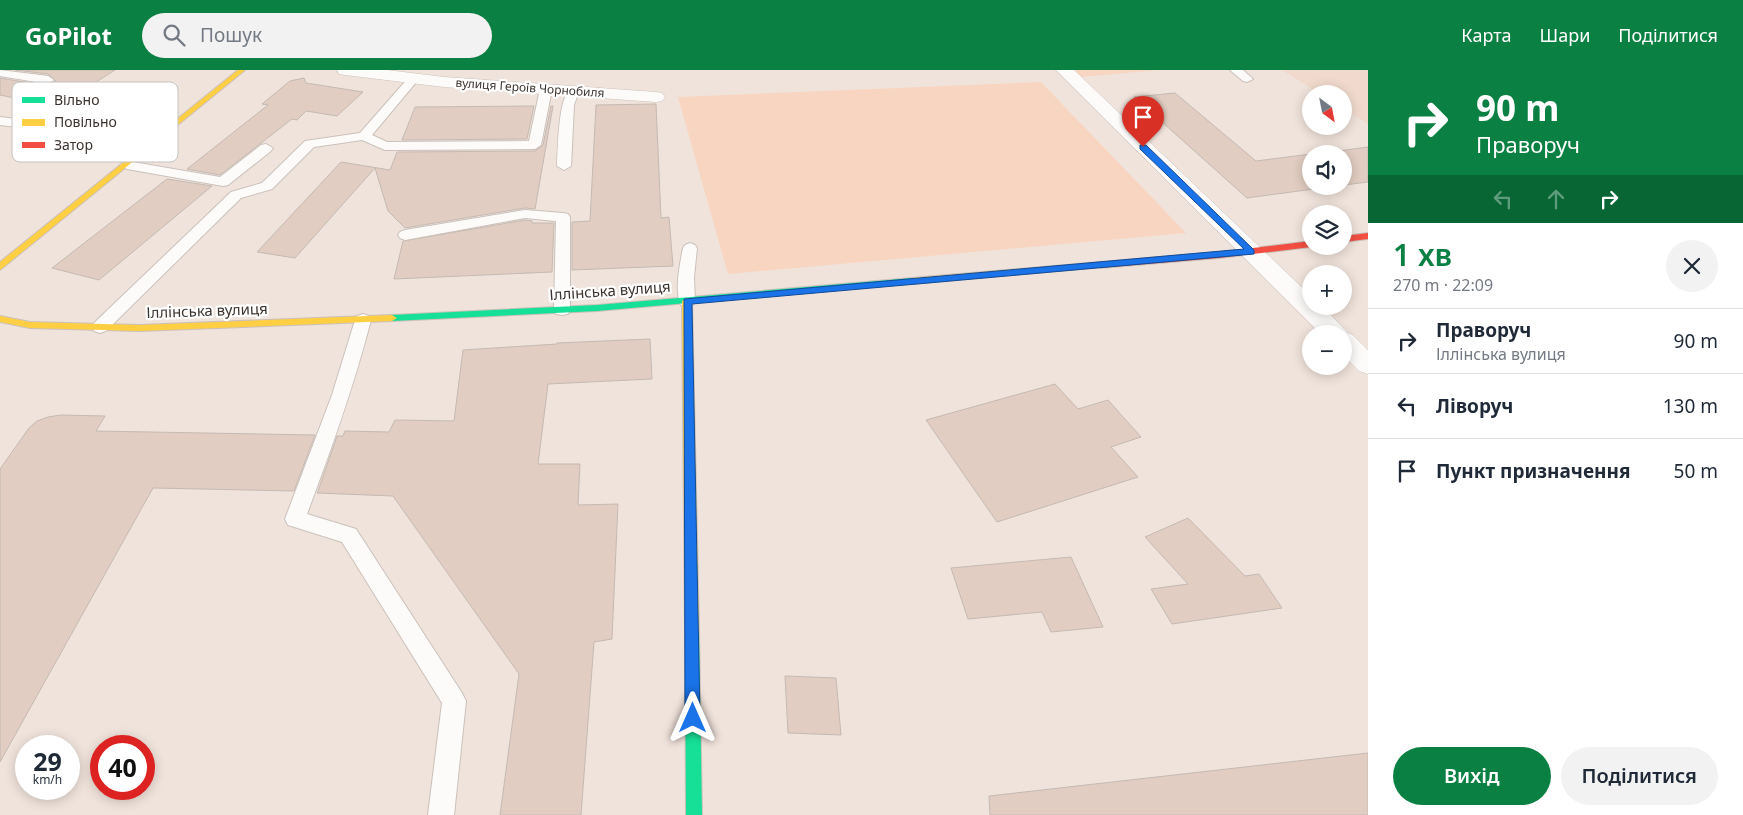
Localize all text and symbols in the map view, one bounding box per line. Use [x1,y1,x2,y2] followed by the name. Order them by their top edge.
[142,13,492,58] search box
[25,19,112,52] text: GoPilot
[160,21,188,49] icon: search
[200,22,262,48] text: Пошук
[1461,23,1512,47] text: Карта
[1540,23,1590,47] text: Шари
[1618,23,1718,47] text: Поділитися
[455,74,605,101] street label: вулиця Героїв Чорнобиля
[12,82,178,162] legend
[1476,84,1559,131] text: 90 m
[1302,85,1352,135] north arrow
[1302,85,1352,375] map controls
[54,90,99,109] text: Вільно
[1393,90,1458,155] icon: right
[1122,96,1164,147] pin
[1129,103,1157,131] icon: arrive
[54,112,117,131] text: Повільно
[1476,129,1580,159] text: Праворуч
[54,135,93,154] text: Затор
[1302,145,1352,195] button: sound
[1489,185,1517,213] icon: left
[1542,185,1570,213] icon: ahead
[1595,185,1623,213] icon: right
[1302,205,1352,255] button: layers
[1393,234,1452,275] text: 1 хв
[1666,240,1718,292] button: close
[1302,265,1352,315] button: +
[1393,274,1493,296] text: 270 m · 22:09
[549,276,671,304] street label: Іллінська вулиця
[146,298,268,322] street label: Іллінська вулиця
[1436,317,1531,343] text: Праворуч
[1302,325,1352,375] button: −
[1393,327,1421,355] icon: right
[1674,328,1718,354] text: 90 m
[1436,343,1566,365] text: Іллінська вулиця
[1393,392,1421,420] icon: left
[1436,393,1513,419] text: Ліворуч
[1663,393,1718,419] text: 130 m
[1393,457,1421,485] icon: arrive
[1436,458,1630,484] text: Пункт призначення
[1674,458,1718,484] text: 50 m
[666,691,718,743] position arrow
[90,735,155,800] speed limit sign: 40
[33,744,62,778] text: 29
[1393,747,1551,805] button: Вихід
[1561,747,1718,805] button: Поділитися
[33,771,62,788] text: km/h

